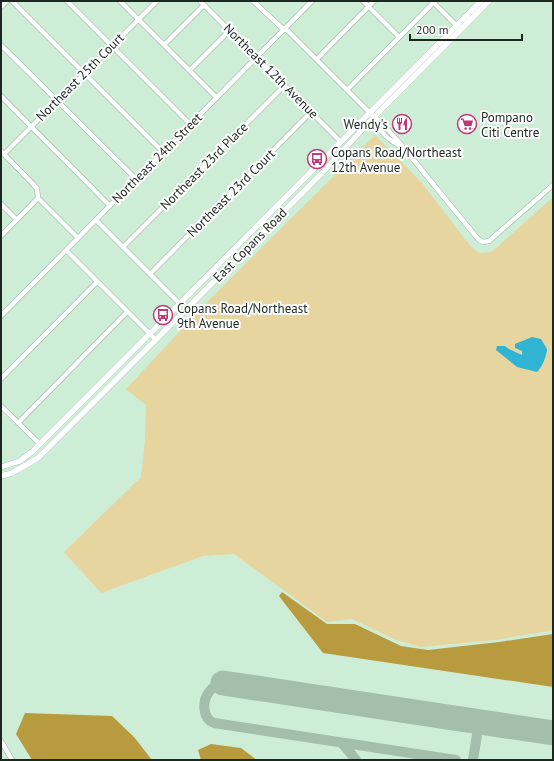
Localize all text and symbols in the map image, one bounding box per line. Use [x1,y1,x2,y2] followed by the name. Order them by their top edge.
[410,16,522,42] scale bar
[220,20,322,122] street label: Northeast 12th Avenue
[416,22,449,37] text: 200 m
[32,29,128,125] street label: Northeast 25th Court
[108,109,206,207] street label: Northeast 24th Street
[481,109,539,141] place label: Pompano Citi Centre
[391,113,413,135] restaurant icon: Wendy's
[456,113,478,135] supermarket icon: Pompano Citi Centre
[344,116,388,133] place label: Wendy's
[157,119,251,213] street label: Northeast 23rd Place
[331,144,462,176] place label: Copans Road/Northeast 12th Avenue
[183,145,279,241] street label: Northeast 23rd Court
[306,148,328,170] bus stop icon: Copans Road/Northeast 12th Avenue
[209,204,291,286] street label: East Copans Road
[177,300,308,332] place label: Copans Road/Northeast 9th Avenue
[152,304,174,326] bus stop icon: Copans Road/Northeast 9th Avenue

